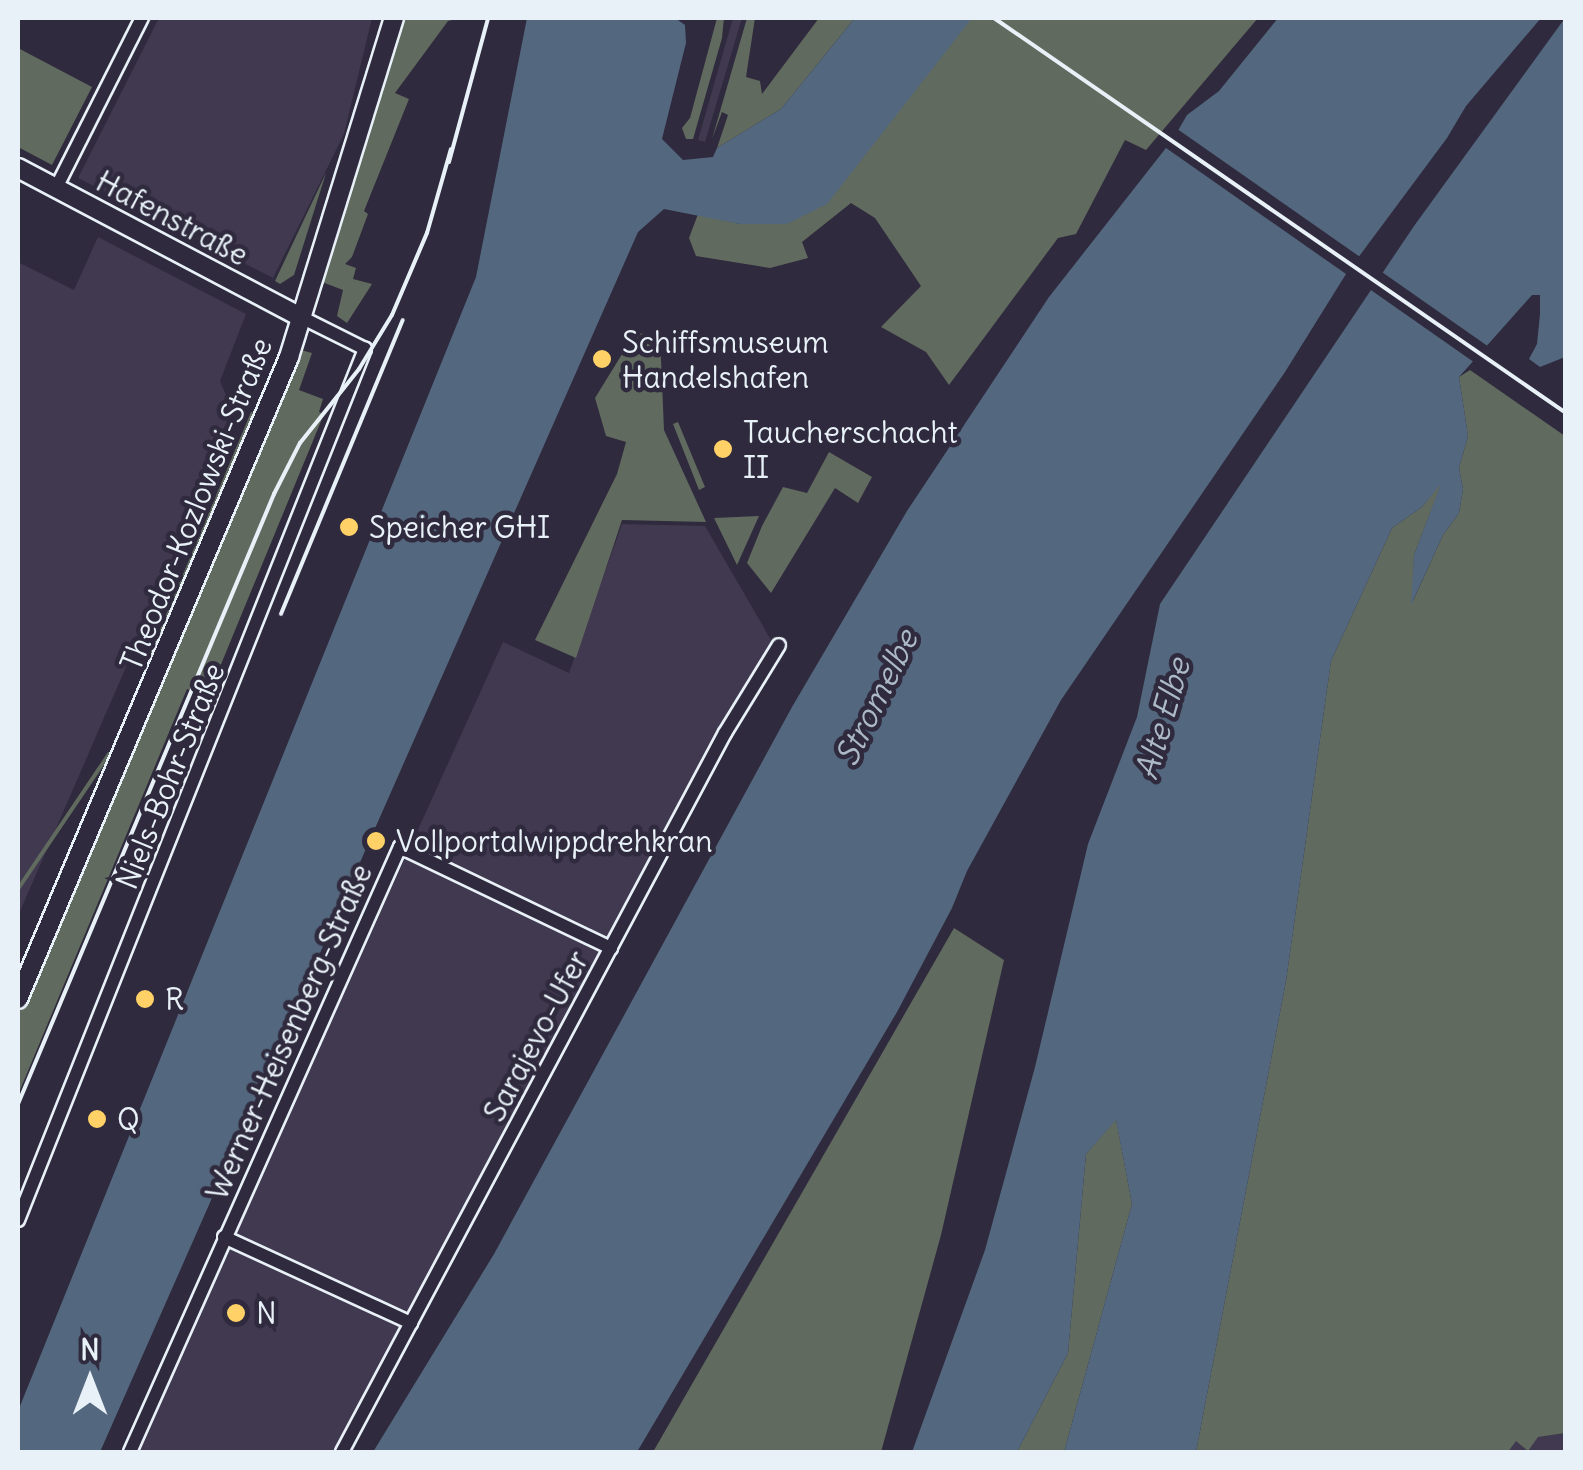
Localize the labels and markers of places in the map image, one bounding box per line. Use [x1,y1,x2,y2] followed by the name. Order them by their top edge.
[622,324,829,394] place label: Schiffsmuseum Handelshafen
[591,348,613,370] marker: Schiffsmuseum Handelshafen
[743,414,958,484] place label: Taucherschacht II
[712,438,734,460] marker: Taucherschacht II
[369,509,550,545] place label: Speicher GHI
[338,516,360,538] marker: Speicher GHI
[396,823,713,859] place label: Vollportalwippdrehkran
[365,830,387,852] marker: Vollportalwippdrehkran
[165,981,184,1017] place label: R
[134,988,156,1010] marker: R
[117,1101,140,1137] place label: Q
[86,1108,108,1130] marker: Q
[256,1295,277,1331] place label: N
[225,1302,247,1324] marker: N

